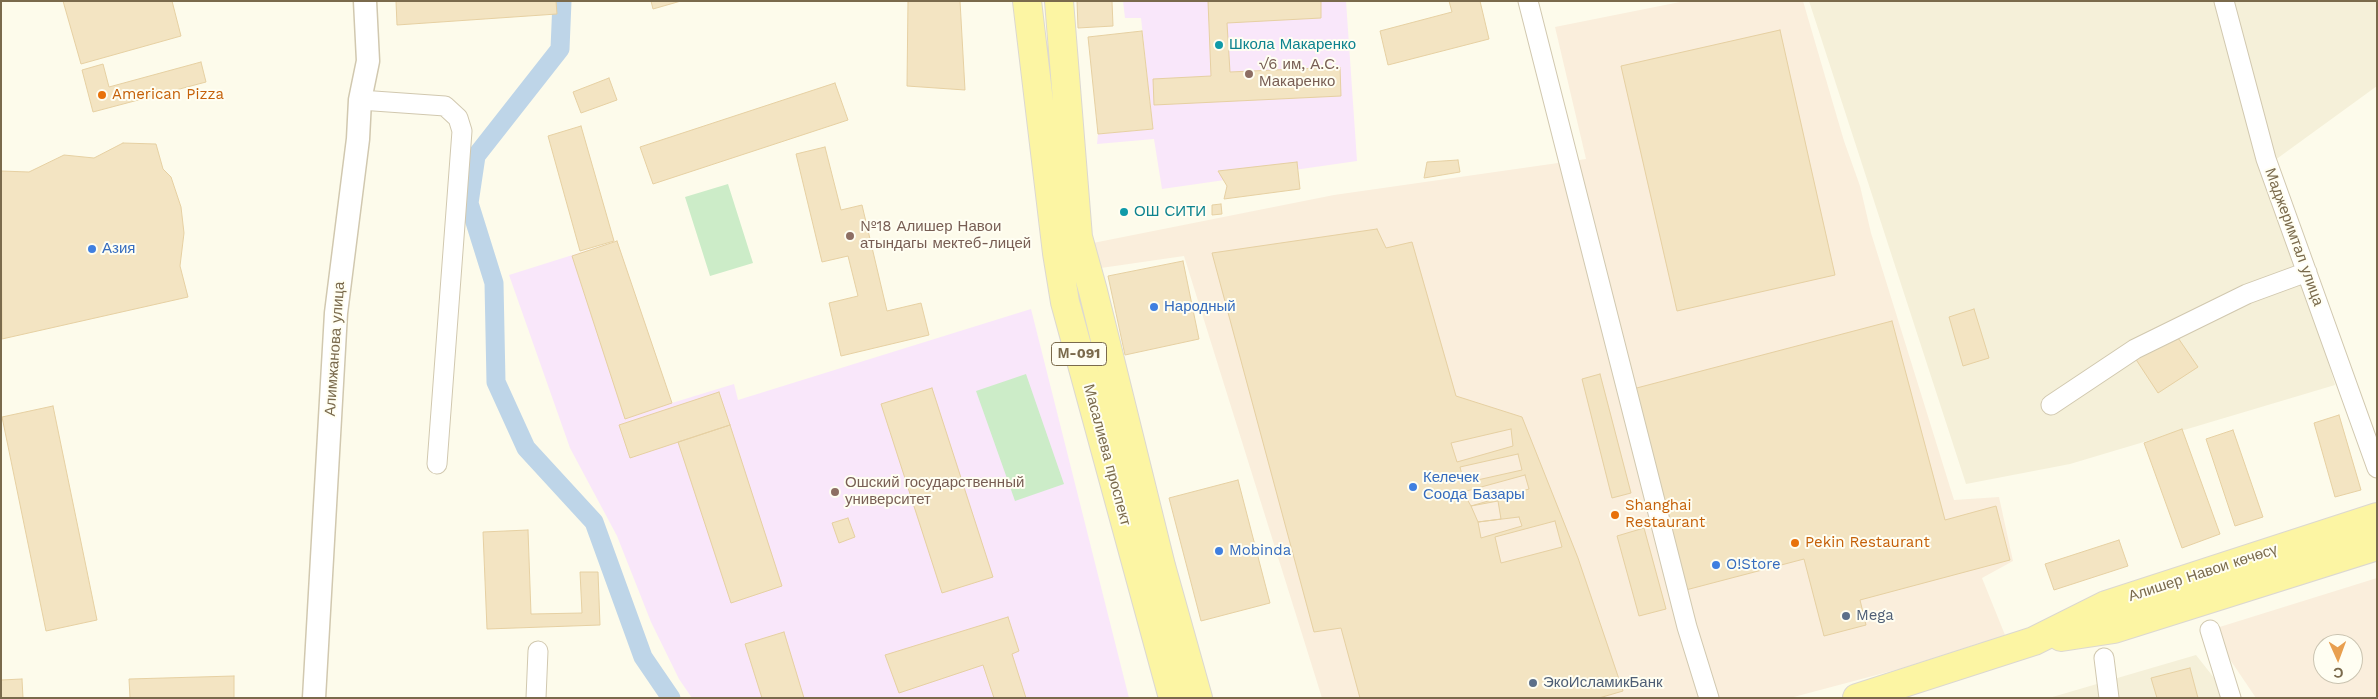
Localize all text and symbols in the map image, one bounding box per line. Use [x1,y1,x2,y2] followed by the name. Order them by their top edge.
[1229,36,1356,54] place label: Школа Макаренко
[1213,39,1225,51] marker: Школа Макаренко
[1259,56,1339,91] place label: √6 им, А.С. Макаренко
[1243,68,1255,80] marker: √6 им, А.С. Макаренко
[112,86,224,104] place label: American Pizza
[96,89,108,101] marker: American Pizza
[2261,166,2327,308] street label: Маджеримтал улица
[1134,203,1206,221] place label: ОШ СИТИ
[1118,206,1130,218] marker: ОШ СИТИ
[860,218,1031,253] place label: №18 Алишер Навои атындагы мектеб-лицей
[844,230,856,242] marker: №18 Алишер Навои атындагы мектеб-лицей
[102,240,135,258] place label: Азия
[86,243,98,255] marker: Азия
[321,281,349,417] street label: Алимжанова улица
[1164,298,1236,316] place label: Народный
[1148,301,1160,313] marker: Народный
[1052,342,1106,366] road number: М-091
[1079,382,1135,528] street label: Масалиева проспект
[1423,469,1525,504] place label: Келечек Соода Базары
[845,474,1024,509] place label: Ошский государственный университет
[1407,481,1419,493] marker: Келечек Соода Базары
[829,486,841,498] marker: Ошский государственный университет
[1625,497,1705,532] place label: Shanghai Restaurant
[1609,509,1621,521] marker: Shanghai Restaurant
[1805,534,1930,552] place label: Pekin Restaurant
[1789,537,1801,549] marker: Pekin Restaurant
[2126,540,2280,606] street label: Алишер Навои көчөсү
[1229,542,1291,560] place label: Mobinda
[1213,545,1225,557] marker: Mobinda
[1726,556,1781,574] place label: O!Store
[1710,559,1722,571] marker: O!Store
[1856,607,1894,625] place label: Mega
[1840,610,1852,622] marker: Mega
[2313,634,2363,684] north arrow
[2333,665,2344,681] text: С
[1543,674,1663,692] place label: ЭкоИсламикБанк
[1527,677,1539,689] marker: ЭкоИсламикБанк

